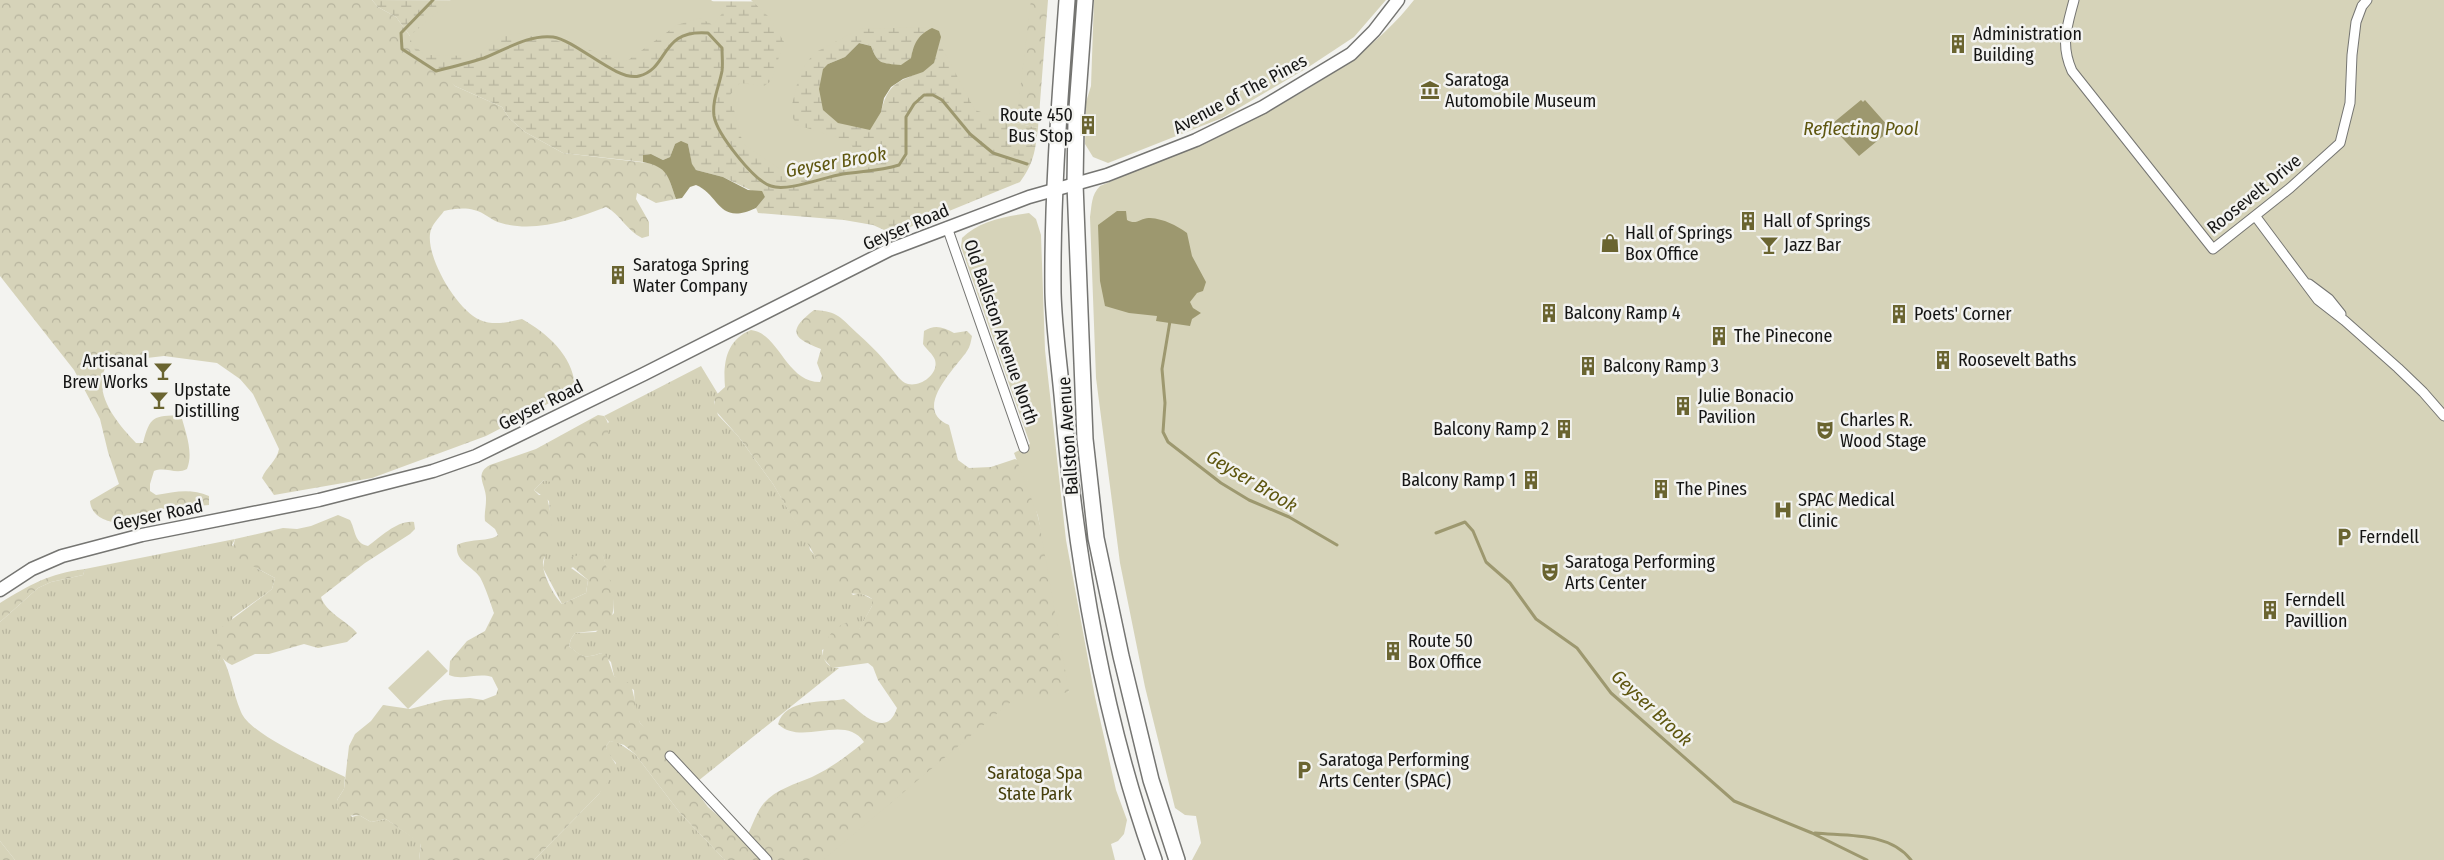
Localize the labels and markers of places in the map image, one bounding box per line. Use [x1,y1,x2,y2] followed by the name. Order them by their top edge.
[1973,23,2082,66] place label: Administration Building
[1947,33,1969,55] building icon: Administration Building
[1445,69,1596,112] place label: Saratoga Automobile Museum
[1419,79,1441,101] museum icon: Saratoga Automobile Museum
[1000,104,1073,147] place label: Route 450 Bus Stop
[1077,114,1099,136] building icon: Route 450 Bus Stop
[1737,210,1759,232] building icon: Hall of Springs
[1763,210,1871,232] place label: Hall of Springs
[1625,222,1733,265] place label: Hall of Springs Box Office
[1599,232,1621,254] shop icon: Hall of Springs Box Office
[1758,234,1780,256] bar icon: Jazz Bar
[1784,234,1842,256] place label: Jazz Bar
[633,254,749,297] place label: Saratoga Spring Water Company
[607,264,629,286] building icon: Saratoga Spring Water Company
[1538,302,1560,324] building icon: Balcony Ramp 4
[1564,302,1681,324] place label: Balcony Ramp 4
[1888,303,1910,325] building icon: Poets' Corner
[1914,303,2012,325] place label: Poets' Corner
[1708,325,1730,347] building icon: The Pinecone
[1734,325,1833,347] place label: The Pinecone
[1932,349,1954,371] building icon: Roosevelt Baths
[1958,349,2077,371] place label: Roosevelt Baths
[62,350,148,393] place label: Artisanal Brew Works
[1577,355,1599,377] building icon: Balcony Ramp 3
[1603,355,1719,377] place label: Balcony Ramp 3
[152,360,174,382] bar icon: Artisanal Brew Works
[174,379,240,422] place label: Upstate Distilling
[1698,385,1794,428] place label: Julie Bonacio Pavilion
[148,389,170,411] bar icon: Upstate Distilling
[1672,395,1694,417] building icon: Julie Bonacio Pavilion
[1840,409,1927,452] place label: Charles R. Wood Stage
[1433,418,1549,440] place label: Balcony Ramp 2
[1553,418,1575,440] building icon: Balcony Ramp 2
[1814,419,1836,441] theatre icon: Charles R. Wood Stage
[1401,469,1516,491] place label: Balcony Ramp 1
[1520,469,1542,491] building icon: Balcony Ramp 1
[1650,478,1672,500] building icon: The Pines
[1676,478,1747,500] place label: The Pines
[1798,489,1895,532] place label: SPAC Medical Clinic
[1772,499,1794,521] hospital icon: SPAC Medical Clinic
[2333,526,2355,548] parking icon: Ferndell
[2359,526,2419,548] place label: Ferndell
[1565,551,1716,594] place label: Saratoga Performing Arts Center
[1539,561,1561,583] theatre icon: Saratoga Performing Arts Center
[2285,589,2348,632] place label: Ferndell Pavillion
[2259,599,2281,621] building icon: Ferndell Pavillion
[1408,630,1482,673] place label: Route 50 Box Office
[1382,640,1404,662] building icon: Route 50 Box Office
[1319,749,1470,792] place label: Saratoga Performing Arts Center (SPAC)
[1293,759,1315,781] parking icon: Saratoga Performing Arts Center (SPAC)

